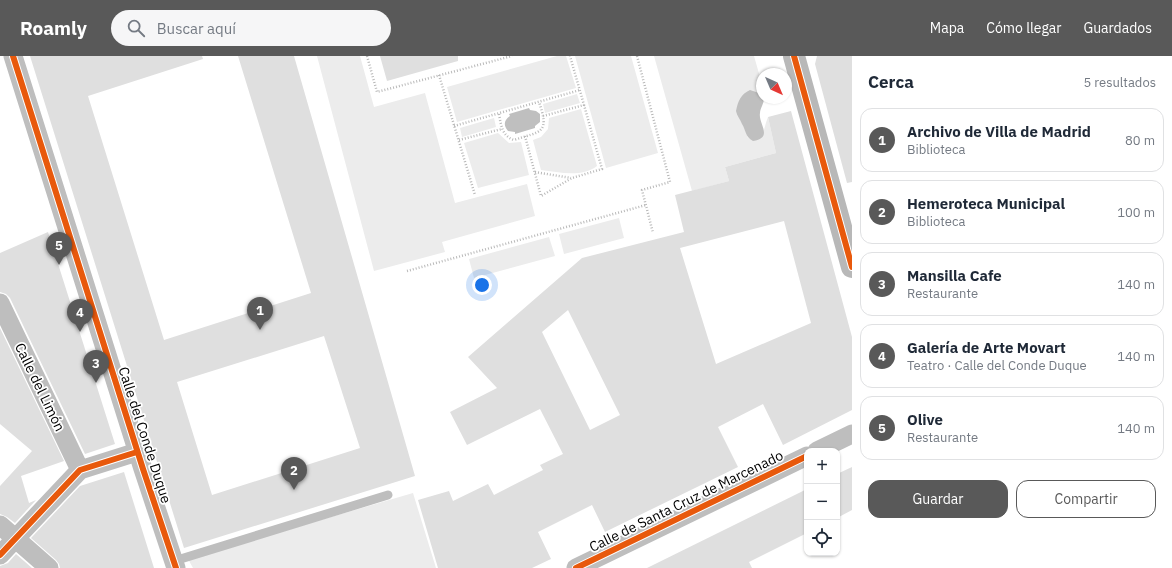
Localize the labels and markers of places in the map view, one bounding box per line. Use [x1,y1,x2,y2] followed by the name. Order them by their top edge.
[46,232,72,265] pin: 5
[247,297,273,330] pin: 1
[67,299,93,332] pin: 4
[83,350,109,383] pin: 3
[281,457,307,490] pin: 2

